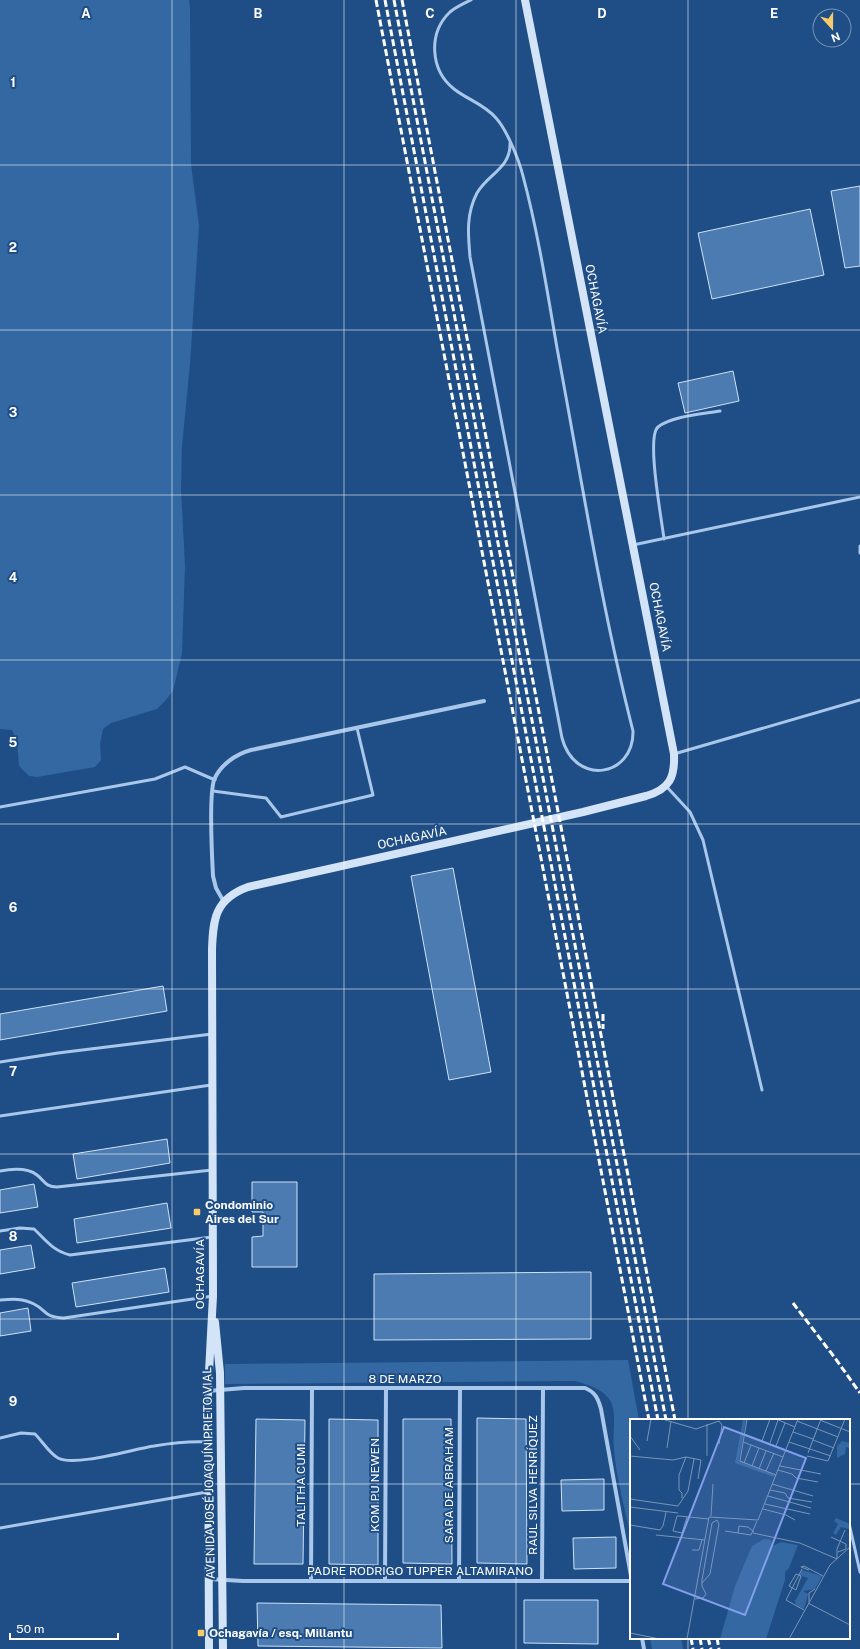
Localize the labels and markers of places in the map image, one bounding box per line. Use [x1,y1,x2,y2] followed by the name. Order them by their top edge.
[205,1198,279,1226] place label: Condominio Aires del Sur
[192,1207,202,1217] marker: Condominio Aires del Sur
[209,1626,353,1640] place label: Ochagavía / esq. Millantu
[196,1628,206,1638] marker: Ochagavía / esq. Millantu

